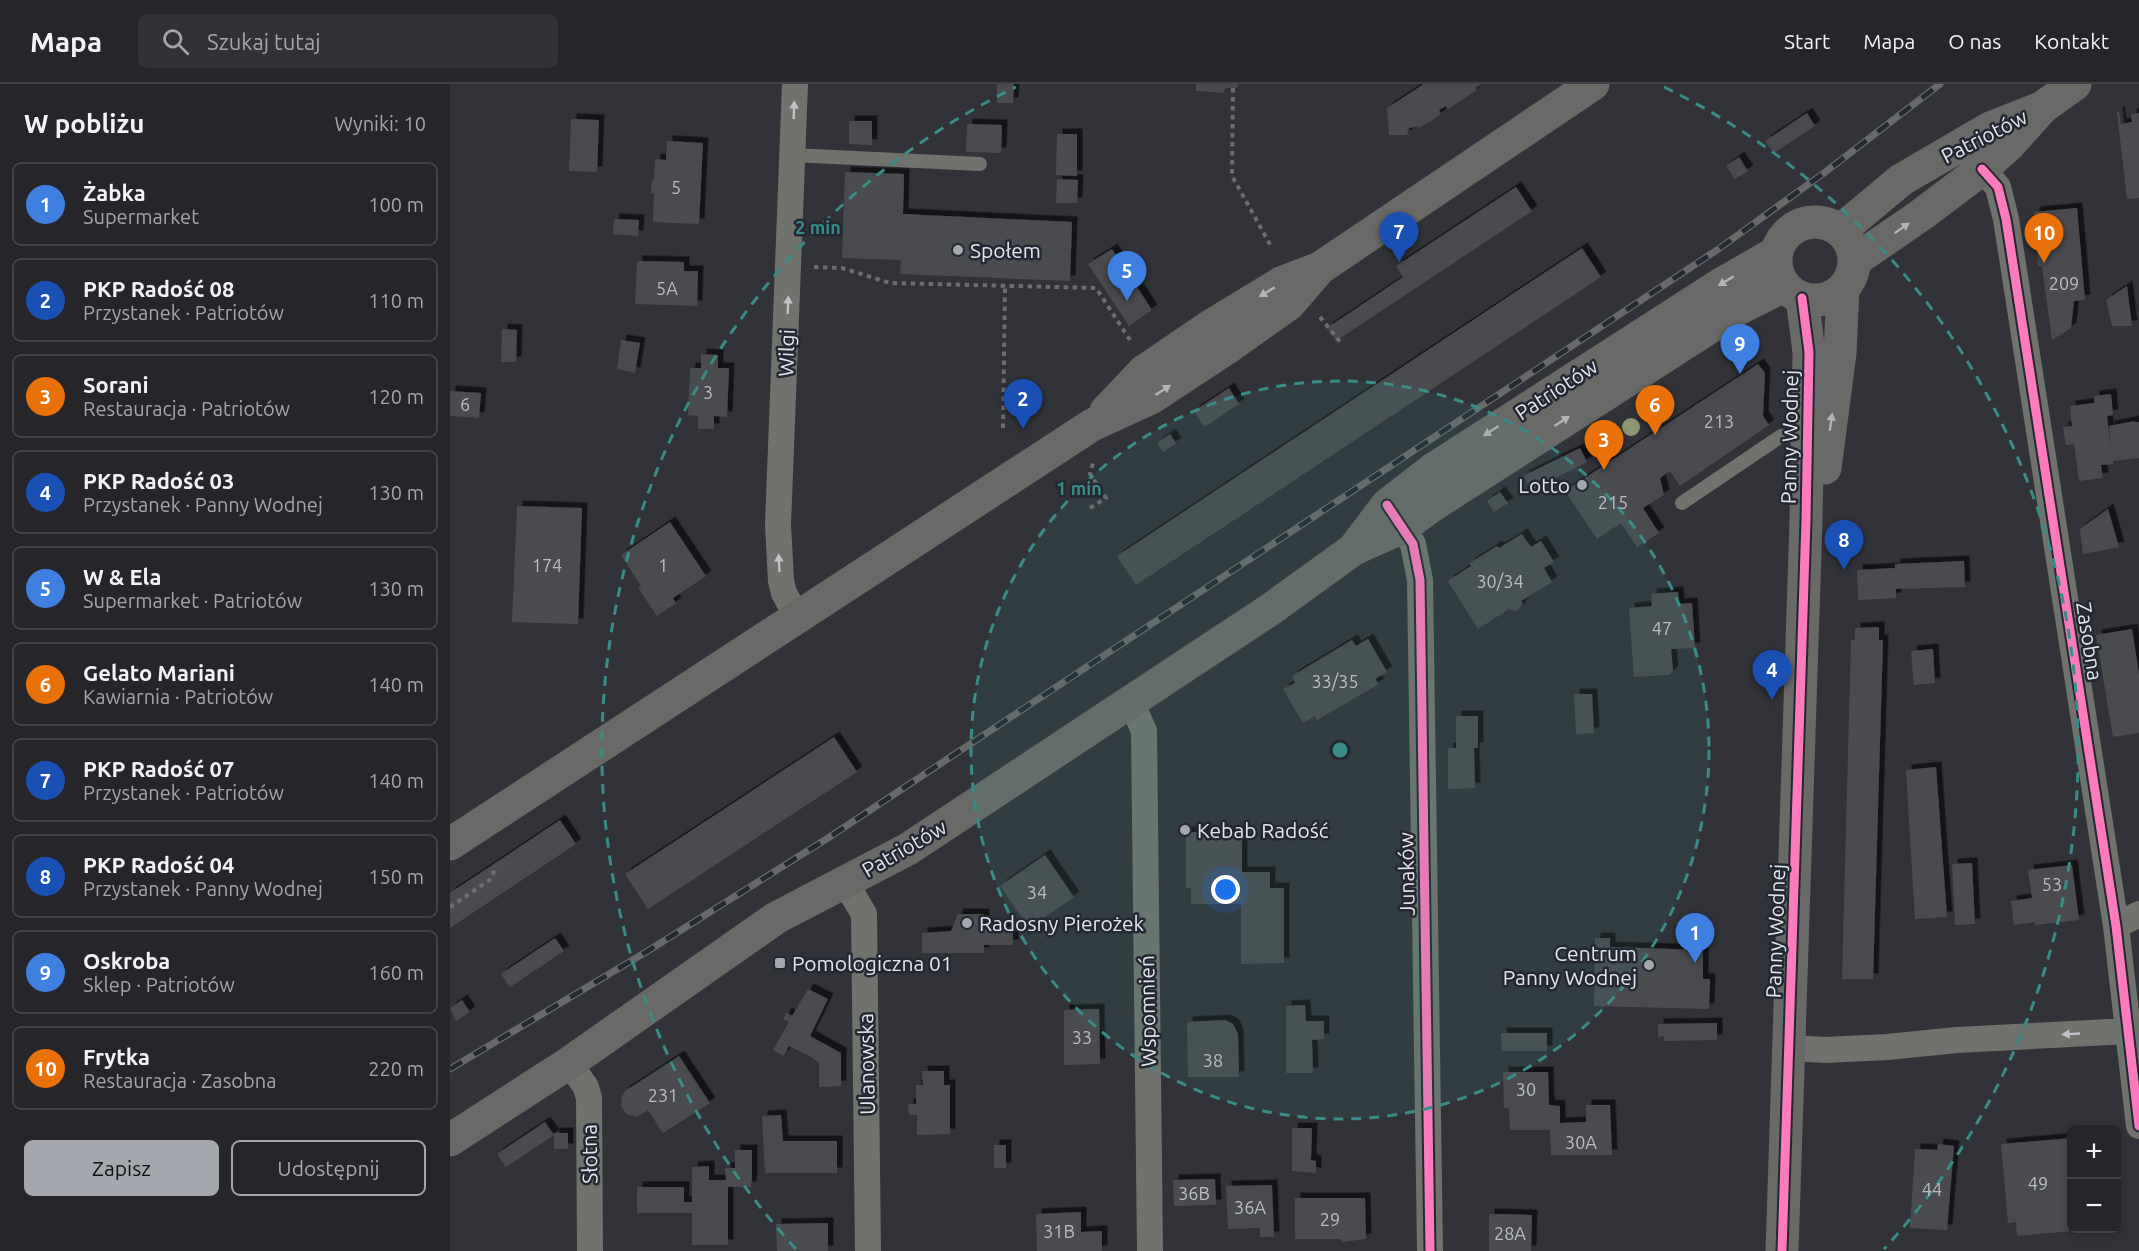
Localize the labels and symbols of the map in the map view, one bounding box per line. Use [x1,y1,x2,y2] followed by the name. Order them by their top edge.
[789,100,799,119] one-way arrow
[1937,104,2031,168] street label: Patriotów
[671,177,681,197] house number: 5
[1380,212,1418,262] pin: 7
[2024,214,2064,263] pin: 10
[795,217,841,237] text: 2 min
[1894,223,1910,234] one-way arrow
[970,238,1041,262] place label: Społem
[951,243,965,257] marker: Społem
[1108,252,1146,301] pin: 5
[2049,273,2079,293] house number: 209
[1718,275,1734,286] one-way arrow
[656,278,678,298] house number: 5A
[1258,286,1275,297] one-way arrow
[783,295,792,314] one-way arrow
[1720,324,1760,374] pin: 9
[773,329,799,377] street label: Wilgi
[1510,353,1602,425] street label: Patriotów
[1776,370,1802,504] street label: Panny Wodnej
[1004,380,1042,429] pin: 2
[703,382,713,402] house number: 3
[1155,385,1171,396] one-way arrow
[1636,386,1674,435] pin: 6
[460,394,470,414] house number: 6
[1704,411,1734,431] house number: 213
[1826,412,1835,431] one-way arrow
[1554,416,1570,427] one-way arrow
[1584,420,1624,470] pin: 3
[1484,425,1500,437] one-way arrow
[1518,473,1570,497] place label: Lotto
[1056,478,1102,498] text: 1 min
[1575,478,1589,492] marker: Lotto
[1598,492,1628,512] house number: 215
[1824,520,1864,570] pin: 8
[775,553,784,572] one-way arrow
[532,555,562,575] house number: 174
[658,555,668,575] house number: 1
[1476,571,1524,591] house number: 30/34
[2072,600,2108,682] street label: Zasobna
[1652,618,1672,638] house number: 47
[1752,650,1792,700] pin: 4
[1311,671,1359,691] house number: 33/35
[1330,740,1350,760] centre of rings
[857,814,951,882] street label: Patriotów
[1197,818,1329,842] place label: Kebab Radość
[1178,823,1192,837] marker: Kebab Radość
[1393,832,1419,916] street label: Junaków
[1761,863,1789,999] street label: Panny Wodnej
[2042,874,2062,894] house number: 53
[1211,875,1240,904] your location
[1027,882,1047,902] house number: 34
[979,911,1145,935] place label: Radosny Pierożek
[1676,914,1714,963] pin: 1
[960,916,974,930] marker: Radosny Pierożek
[1503,941,1637,989] place label: Centrum Panny Wodnej
[792,951,953,975] place label: Pomologiczna 01
[1134,955,1160,1067] street label: Wspomnień
[773,956,787,970] marker: Pomologiczna 01
[1642,958,1656,972] marker: Centrum Panny Wodnej
[853,1013,879,1115] street label: Ulanowska
[1072,1027,1092,1047] house number: 33
[2061,1030,2080,1039] one-way arrow
[1203,1050,1223,1070] house number: 38
[1516,1079,1536,1099] house number: 30
[648,1085,678,1105] house number: 231
[576,1124,602,1184] street label: Słotna
[1565,1132,1597,1152] house number: 30A
[2028,1173,2048,1193] house number: 49
[1922,1179,1942,1199] house number: 44
[1178,1183,1210,1203] house number: 36B
[1234,1197,1266,1217] house number: 36A
[1320,1209,1340,1229] house number: 29
[1043,1221,1075,1241] house number: 31B
[1494,1223,1526,1243] house number: 28A

